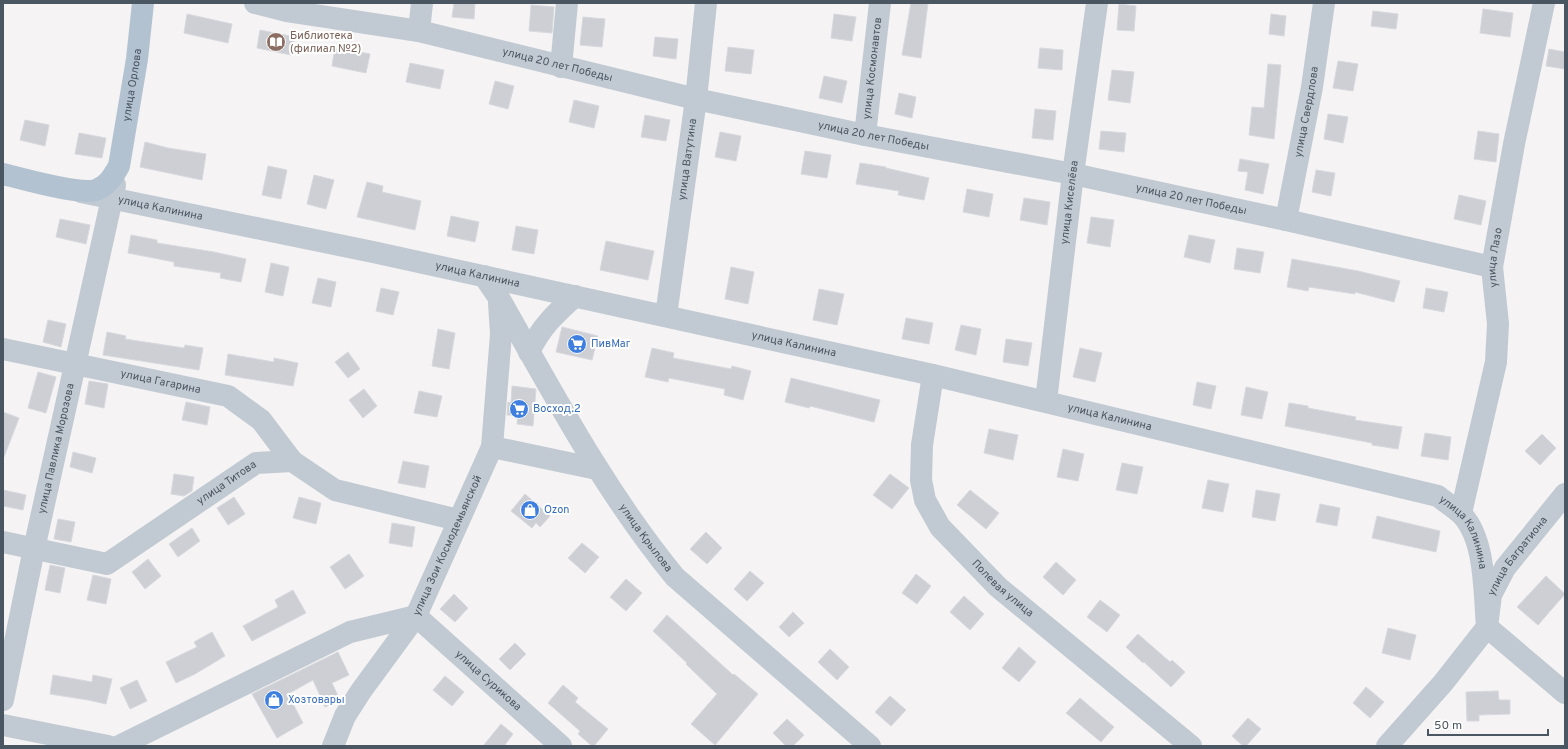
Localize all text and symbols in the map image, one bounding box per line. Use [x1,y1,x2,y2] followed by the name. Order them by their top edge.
[860,17,885,120] street label: улица Космонавтов
[290,29,361,56] place label: Библиотека (филиал №2)
[265,31,287,53] library icon: Библиотека (филиал №2)
[501,45,614,85] street label: улица 20 лет Победы
[120,48,145,123] street label: улица Орлова
[1291,65,1322,159] street label: улица Свердлова
[675,117,700,201] street label: улица Ватутина
[817,118,930,154] street label: улица 20 лет Победы
[1058,159,1082,245] street label: улица Киселёва
[1134,181,1248,218] street label: улица 20 лет Победы
[117,193,204,224] street label: улица Калинина
[1485,227,1506,288] street label: улица Лазо
[434,259,521,291] street label: улица Калинина
[750,328,838,361] street label: улица Калинина
[566,333,588,355] supermarket icon: ПивМаг
[591,337,631,351] place label: ПивМаг
[119,367,202,397] street label: улица Гагарина
[35,382,78,515] street label: улица Павлика Морозова
[508,398,530,420] supermarket icon: Восход.2
[1066,400,1153,434] street label: улица Калинина
[533,402,581,416] place label: Восход.2
[194,458,259,508] street label: улица Титова
[410,473,485,618] street label: улица Зои Космодемьянской
[1436,492,1489,570] street label: улица Калинина
[519,499,541,521] shop icon: Ozon
[616,501,675,575] street label: улица Крылова
[544,503,570,517] place label: Ozon
[1485,514,1551,598] street label: улица Багратиона
[969,557,1037,620] street label: Полевая улица
[452,647,524,714] street label: улица Сурикова
[263,689,285,711] shop icon: Хозтовары
[288,693,345,707] place label: Хозтовары
[1428,711,1548,737] scale bar
[1434,718,1462,734] text: 50 m

